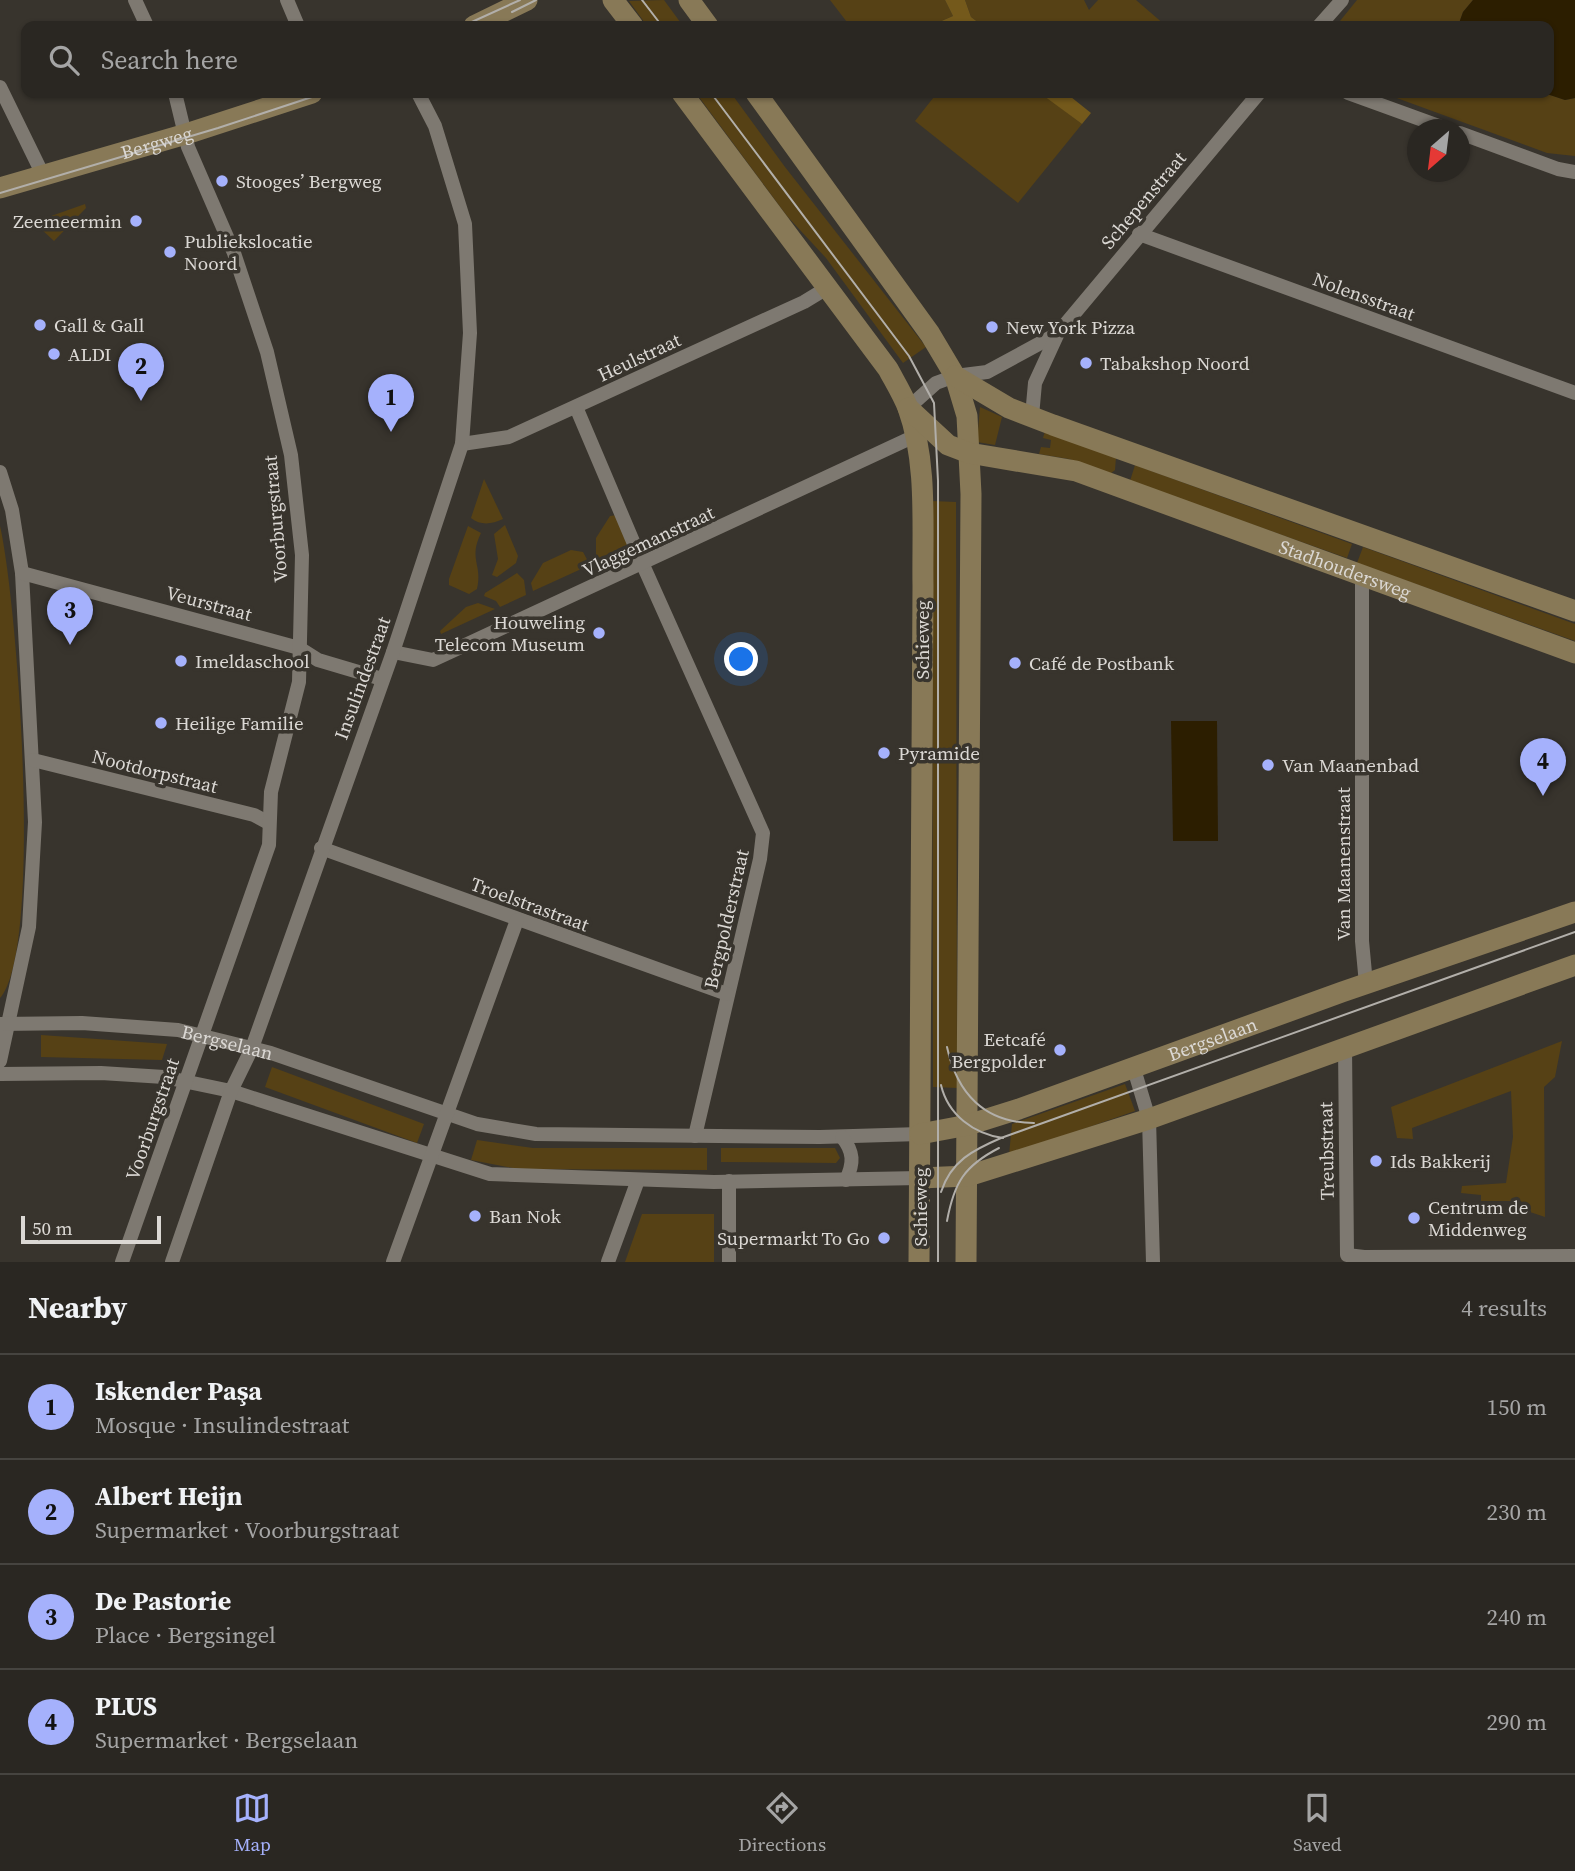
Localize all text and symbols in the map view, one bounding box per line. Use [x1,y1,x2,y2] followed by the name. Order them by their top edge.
[21,21,1554,98] search box
[45,41,83,79] icon: search
[101,42,238,78] text: Search here
[1407,119,1470,182] north arrow
[118,120,196,165] street label: Bergweg
[1095,145,1192,254] street label: Schepenstraat
[236,168,382,194] place label: Stooges’ Bergweg
[214,173,230,189] marker: Stooges’ Bergweg
[13,208,122,234] place label: Zeemeermin
[128,213,144,229] marker: Zeemeermin
[184,228,313,276] place label: Publiekslocatie Noord
[162,244,178,260] marker: Publiekslocatie Noord
[1309,266,1419,327] street label: Nolensstraat
[54,312,145,338] place label: Gall & Gall
[1006,314,1135,340] place label: New York Pizza
[32,317,48,333] marker: Gall & Gall
[984,319,1000,335] marker: New York Pizza
[593,326,685,388] street label: Heulstraat
[68,341,111,367] place label: ALDI
[118,343,164,401] pin: 2
[46,346,62,362] marker: ALDI
[1100,350,1250,376] place label: Tabakshop Noord
[1078,355,1094,371] marker: Tabakshop Noord
[368,374,414,432] pin: 1
[256,454,294,584] street label: Voorburgstraat
[578,499,719,583] street label: Vlaggemanstraat
[1275,533,1415,605] street label: Stadhoudersweg
[163,579,256,627] street label: Veurstraat
[47,587,93,645] pin: 3
[909,600,935,680] street label: Schieweg
[435,609,585,657] place label: Houweling Telecom Museum
[328,612,397,743] street label: Insulindestraat
[591,625,607,641] marker: Houweling Telecom Museum
[724,642,758,676] your location
[195,648,310,674] place label: Imeldaschool
[1029,650,1175,676] place label: Café de Postbank
[173,653,189,669] marker: Imeldaschool
[1007,655,1023,671] marker: Café de Postbank
[175,710,304,736] place label: Heilige Familie
[153,715,169,731] marker: Heilige Familie
[1520,738,1566,796] pin: 4
[898,740,980,766] place label: Pyramide
[89,743,221,799] street label: Nootdorpstraat
[876,745,892,761] marker: Pyramide
[1282,752,1419,778] place label: Van Maanenbad
[1260,757,1276,773] marker: Van Maanenbad
[1330,787,1356,941] street label: Van Maanenstraat
[697,846,755,991] street label: Bergpolderstraat
[467,871,593,938] street label: Troelstrastraat
[1164,1011,1261,1067] street label: Bergselaan
[179,1018,276,1066] street label: Bergselaan
[951,1026,1046,1074] place label: Eetcafé Bergpolder
[1052,1042,1068,1058] marker: Eetcafé Bergpolder
[119,1054,185,1183] street label: Voorburgstraat
[1312,1101,1340,1200] street label: Treubstraat
[1390,1148,1491,1174] place label: Ids Bakkerij
[1368,1153,1384,1169] marker: Ids Bakkerij
[907,1167,933,1247] street label: Schieweg
[1428,1194,1528,1242] place label: Centrum de Middenweg
[489,1203,561,1229] place label: Ban Nok
[467,1208,483,1224] marker: Ban Nok
[1406,1210,1422,1226] marker: Centrum de Middenweg
[21,1213,161,1245] scale bar
[32,1215,73,1241] text: 50 m
[717,1225,870,1251] place label: Supermarkt To Go
[876,1230,892,1246] marker: Supermarkt To Go
[28,1287,127,1328] text: Nearby
[1461,1292,1547,1324] text: 4 results
[95,1373,262,1409] text: Iskender Paşa
[45,1391,57,1423] text: 1
[1486,1391,1547,1423] text: 150 m
[95,1409,349,1441] text: Mosque · Insulindestraat
[95,1478,243,1514] text: Albert Heijn
[45,1496,57,1528] text: 2
[1486,1496,1547,1528] text: 230 m
[95,1514,399,1546] text: Supermarket · Voorburgstraat
[95,1583,231,1619] text: De Pastorie
[45,1601,57,1633] text: 3
[1486,1601,1547,1633] text: 240 m
[95,1619,276,1651] text: Place · Bergsingel
[95,1688,157,1724] text: PLUS
[45,1706,57,1738] text: 4
[1486,1706,1547,1738] text: 290 m
[95,1724,358,1756] text: Supermarket · Bergselaan
[233,1789,271,1857] tab: Map
[738,1789,826,1857] tab: Directions
[1293,1789,1342,1857] tab: Saved

